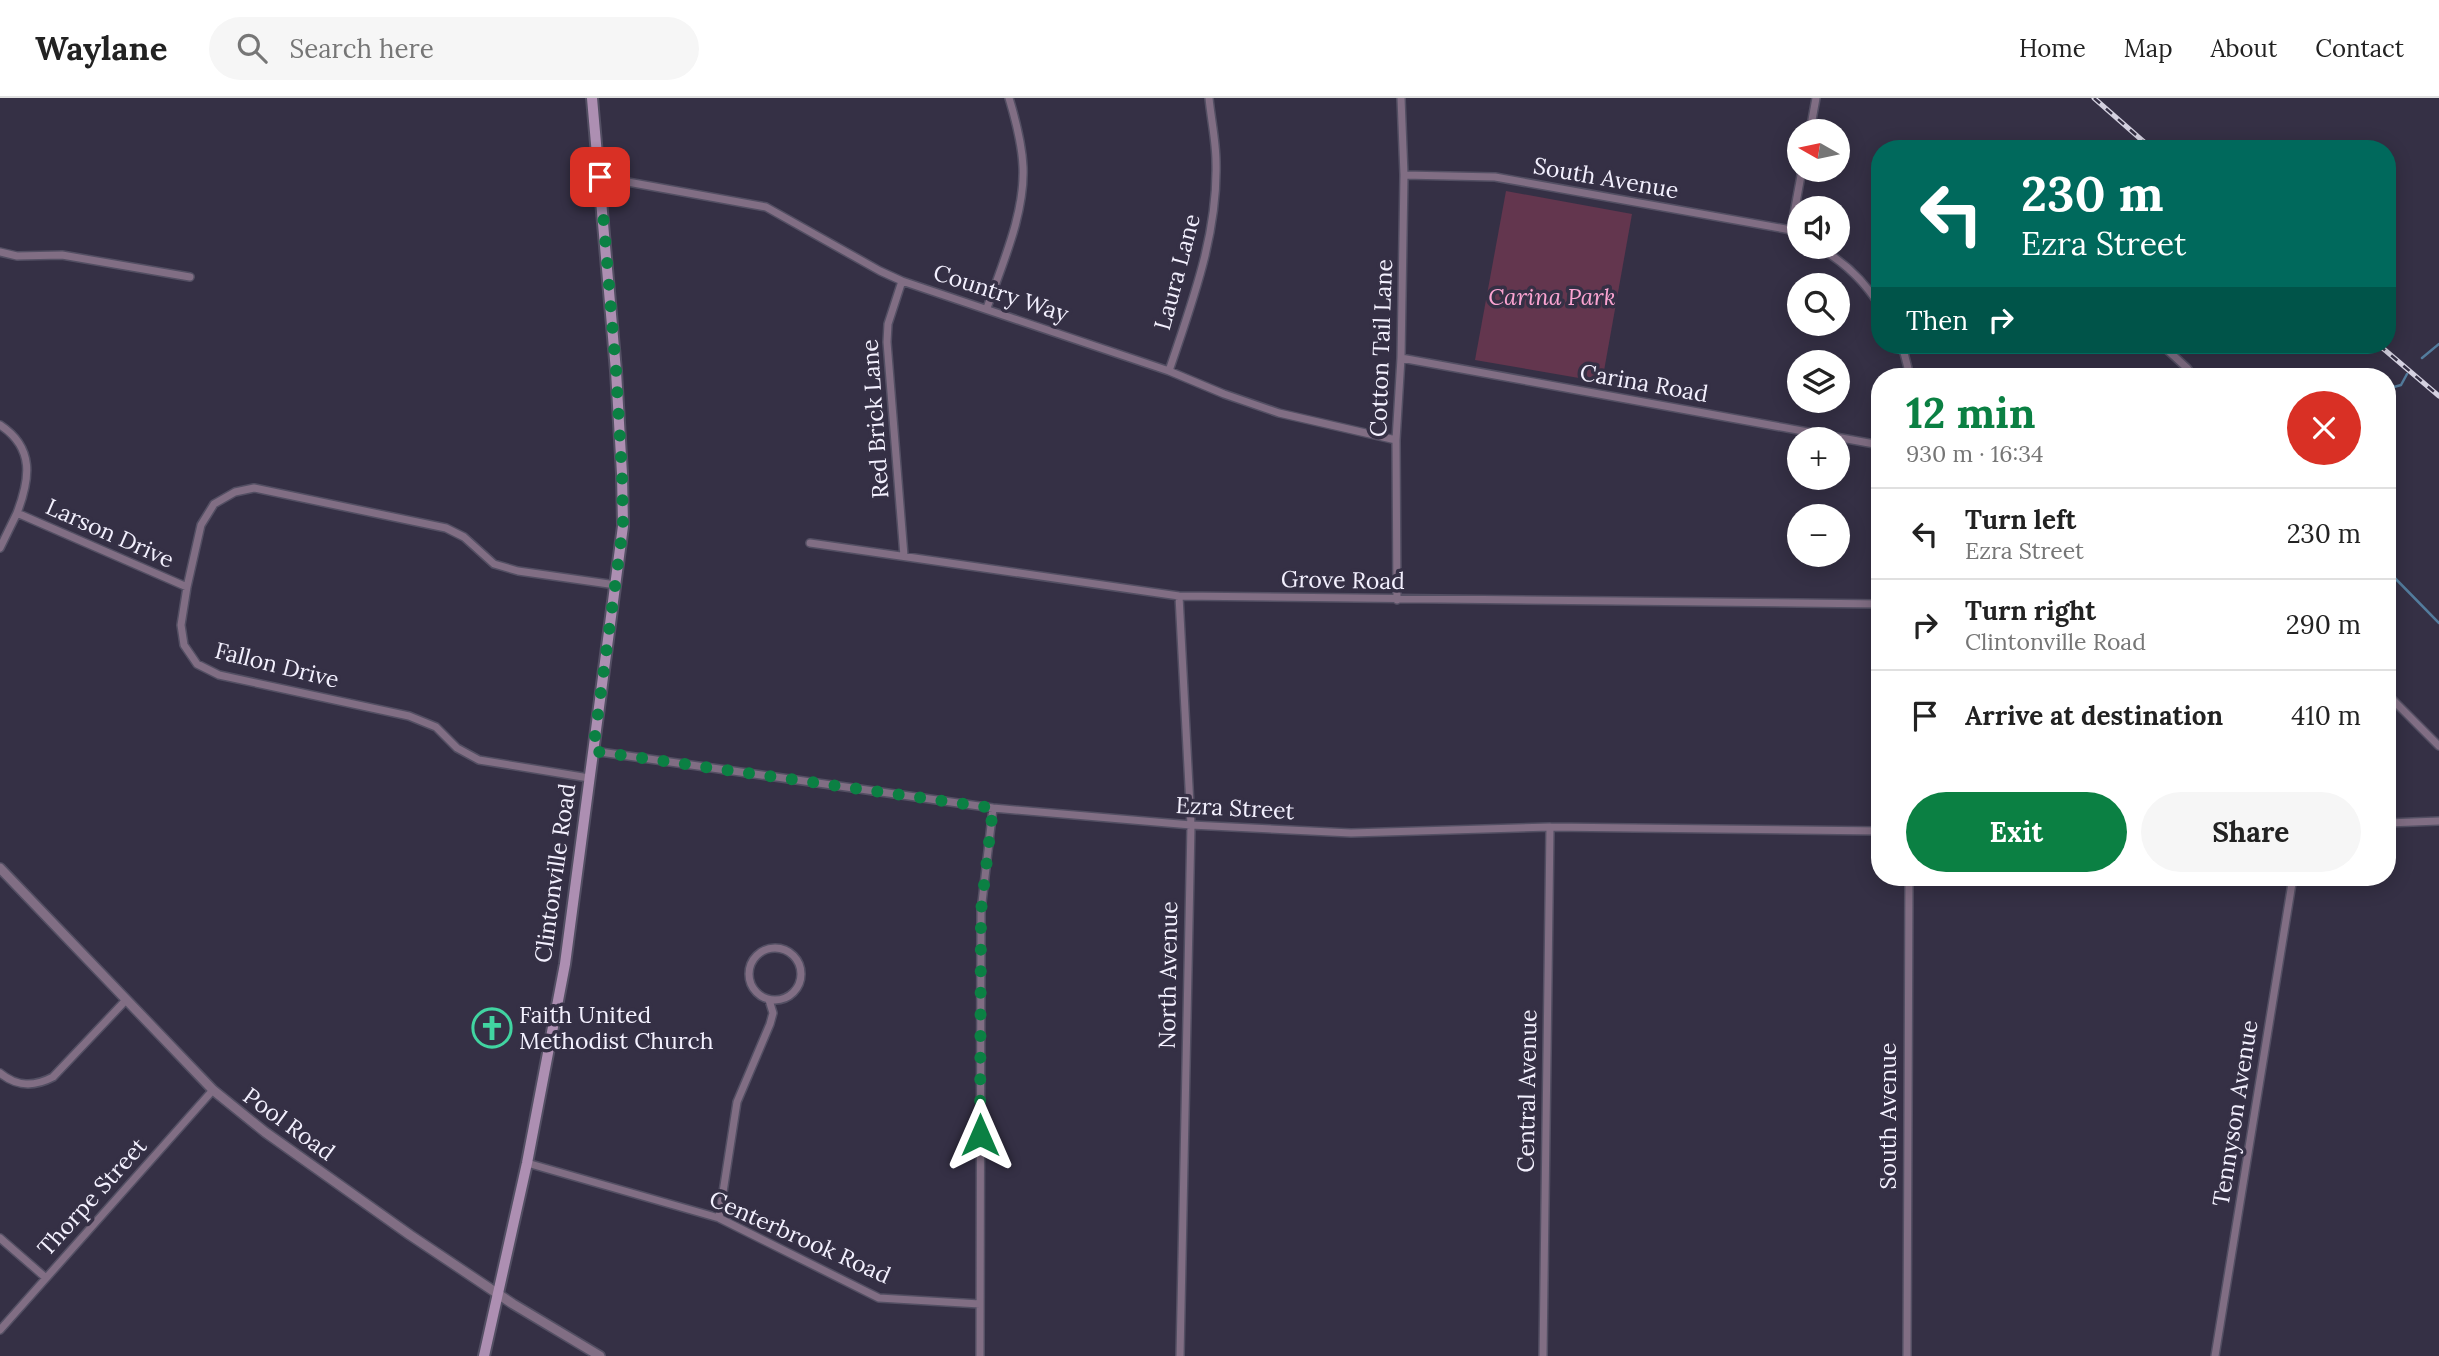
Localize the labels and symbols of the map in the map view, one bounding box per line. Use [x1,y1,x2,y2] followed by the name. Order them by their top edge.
[1787,119,1850,182] north arrow
[570,147,630,207] pin
[1531,150,1681,205] street label: South Avenue
[1147,211,1206,333] street label: Laura Lane
[930,257,1073,328] street label: Country Way
[1363,259,1398,437] street label: Cotton Tail Lane
[1488,282,1616,311] park label: Carina Park
[854,338,895,500] street label: Red Brick Lane
[1578,357,1711,408] street label: Carina Road
[42,491,179,574] street label: Larson Drive
[1281,564,1405,595] street label: Grove Road
[212,635,342,694] street label: Fallon Drive
[528,781,581,965] street label: Clintonville Road
[1175,790,1295,825] street label: Ezra Street
[1152,901,1183,1049] street label: North Avenue
[519,1000,714,1055] place label: Faith United Methodist Church
[471,1007,513,1049] church icon: Faith United Methodist Church
[1511,1009,1542,1173] street label: Central Avenue
[2205,1018,2264,1208] street label: Tennyson Avenue
[1873,1042,1902,1190] street label: South Avenue
[238,1081,341,1167] street label: Pool Road
[943,1098,1017,1172] position arrow
[31,1131,152,1262] street label: Thorpe Street
[705,1184,896,1290] street label: Centerbrook Road

